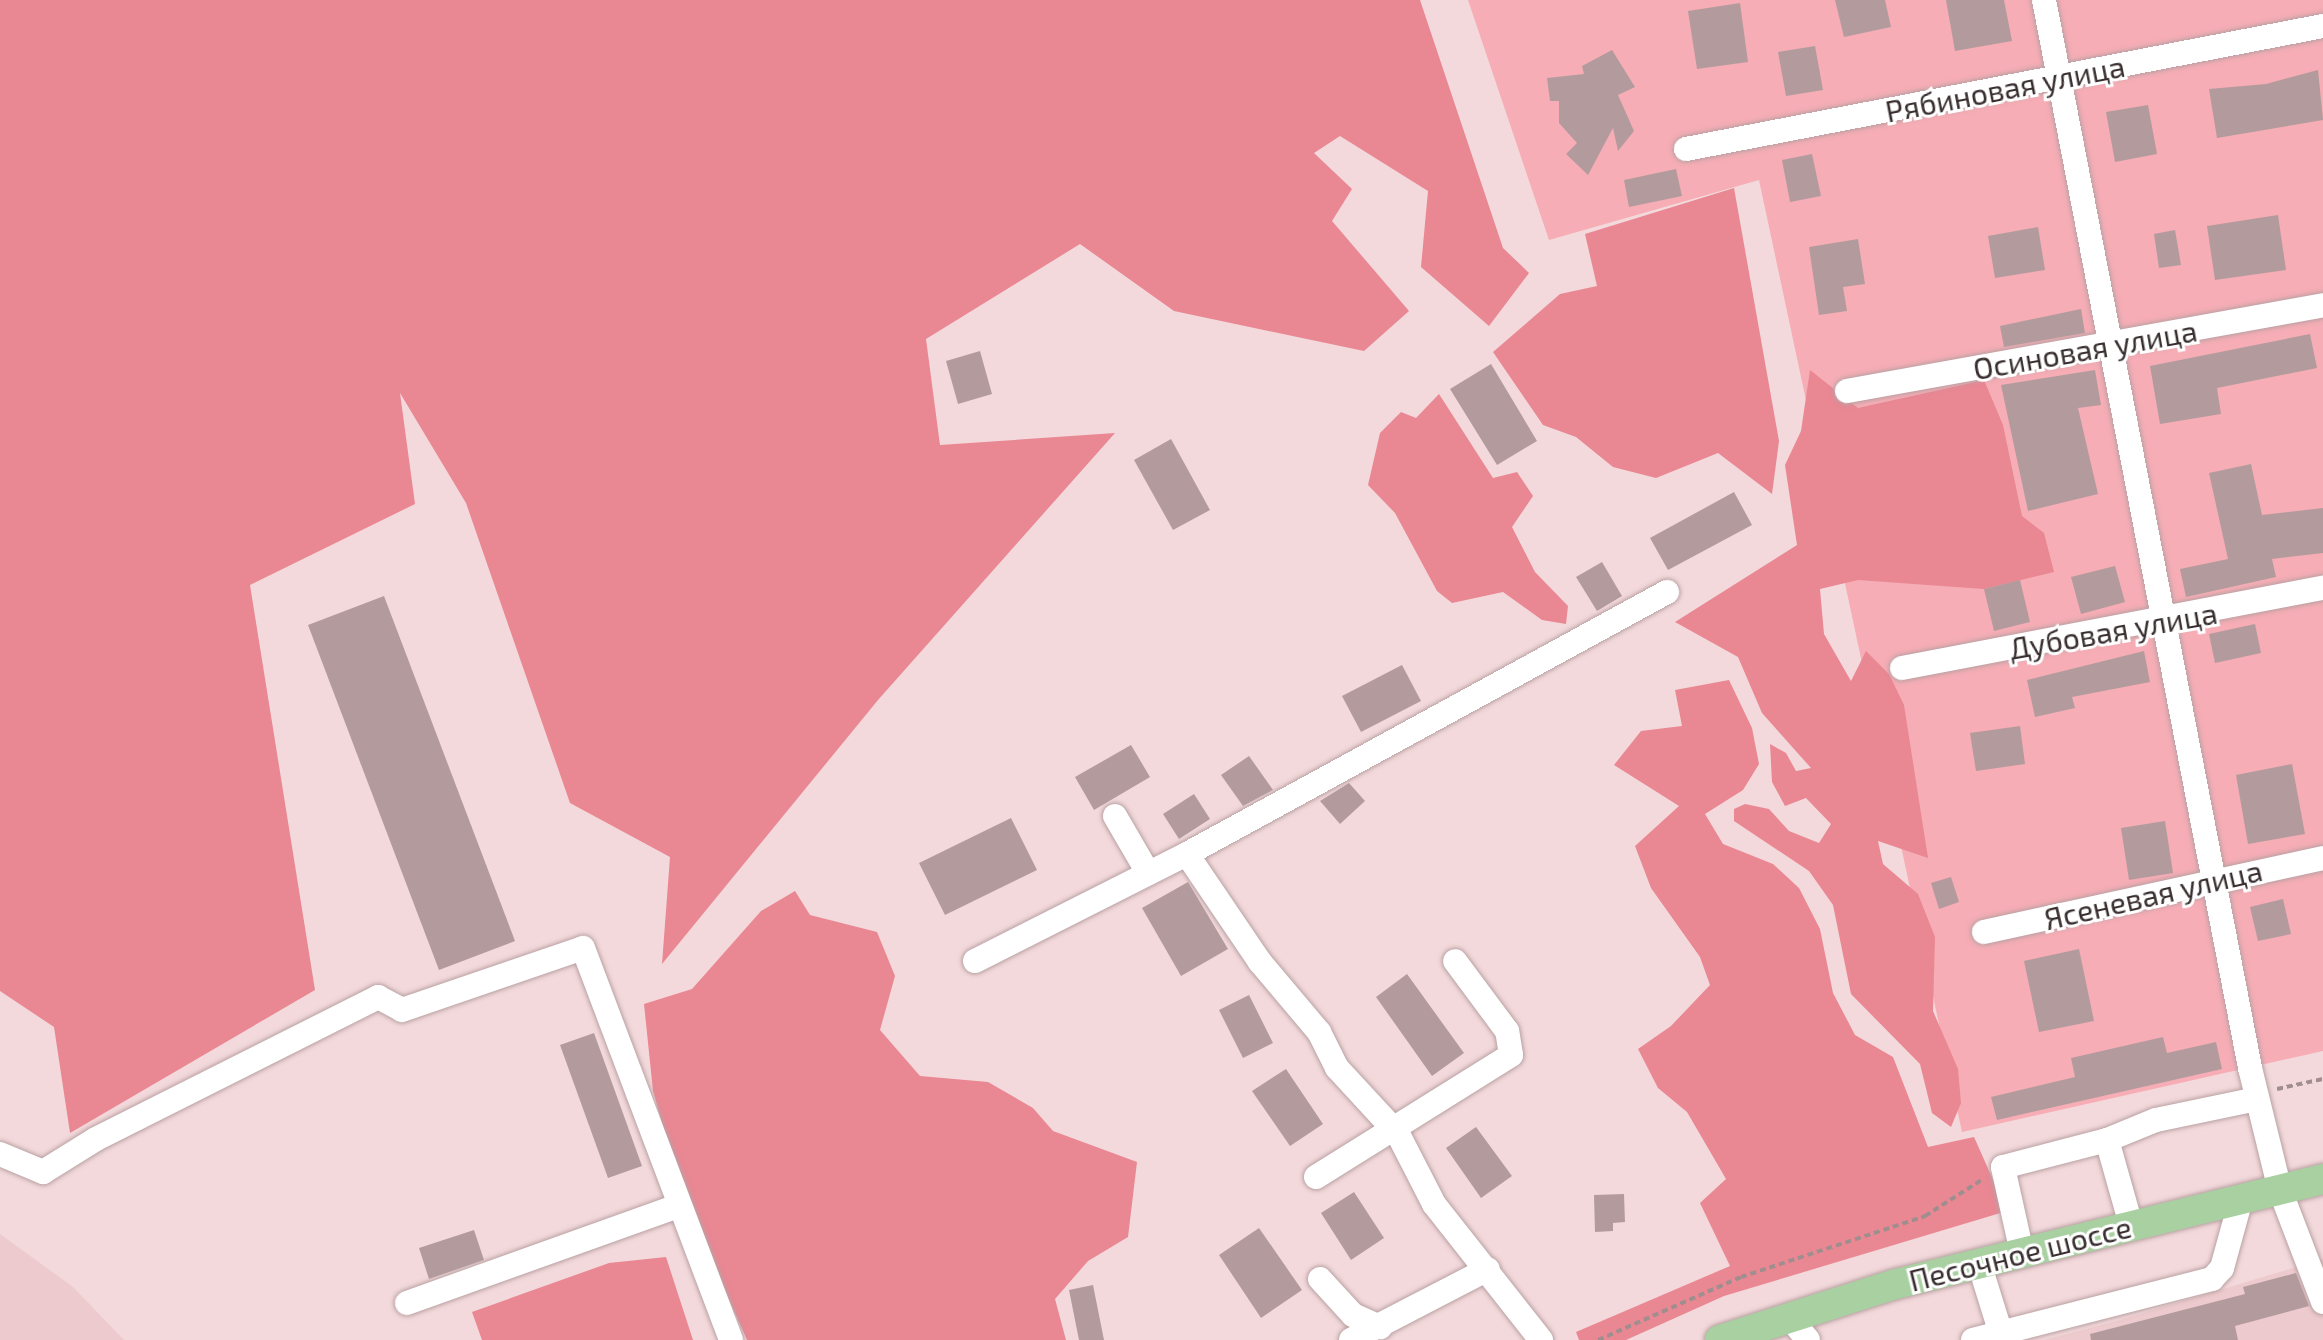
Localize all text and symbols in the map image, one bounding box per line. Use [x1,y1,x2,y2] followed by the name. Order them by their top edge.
[1882,47,2128,129] street label: Рябиновая улица
[1970,312,2200,386] street label: Осиновая улица
[2006,594,2220,666] street label: Дубовая улица
[2040,851,2266,937] street label: Ясеневая улица
[1905,1208,2135,1298] street label: Песочное шоссе

